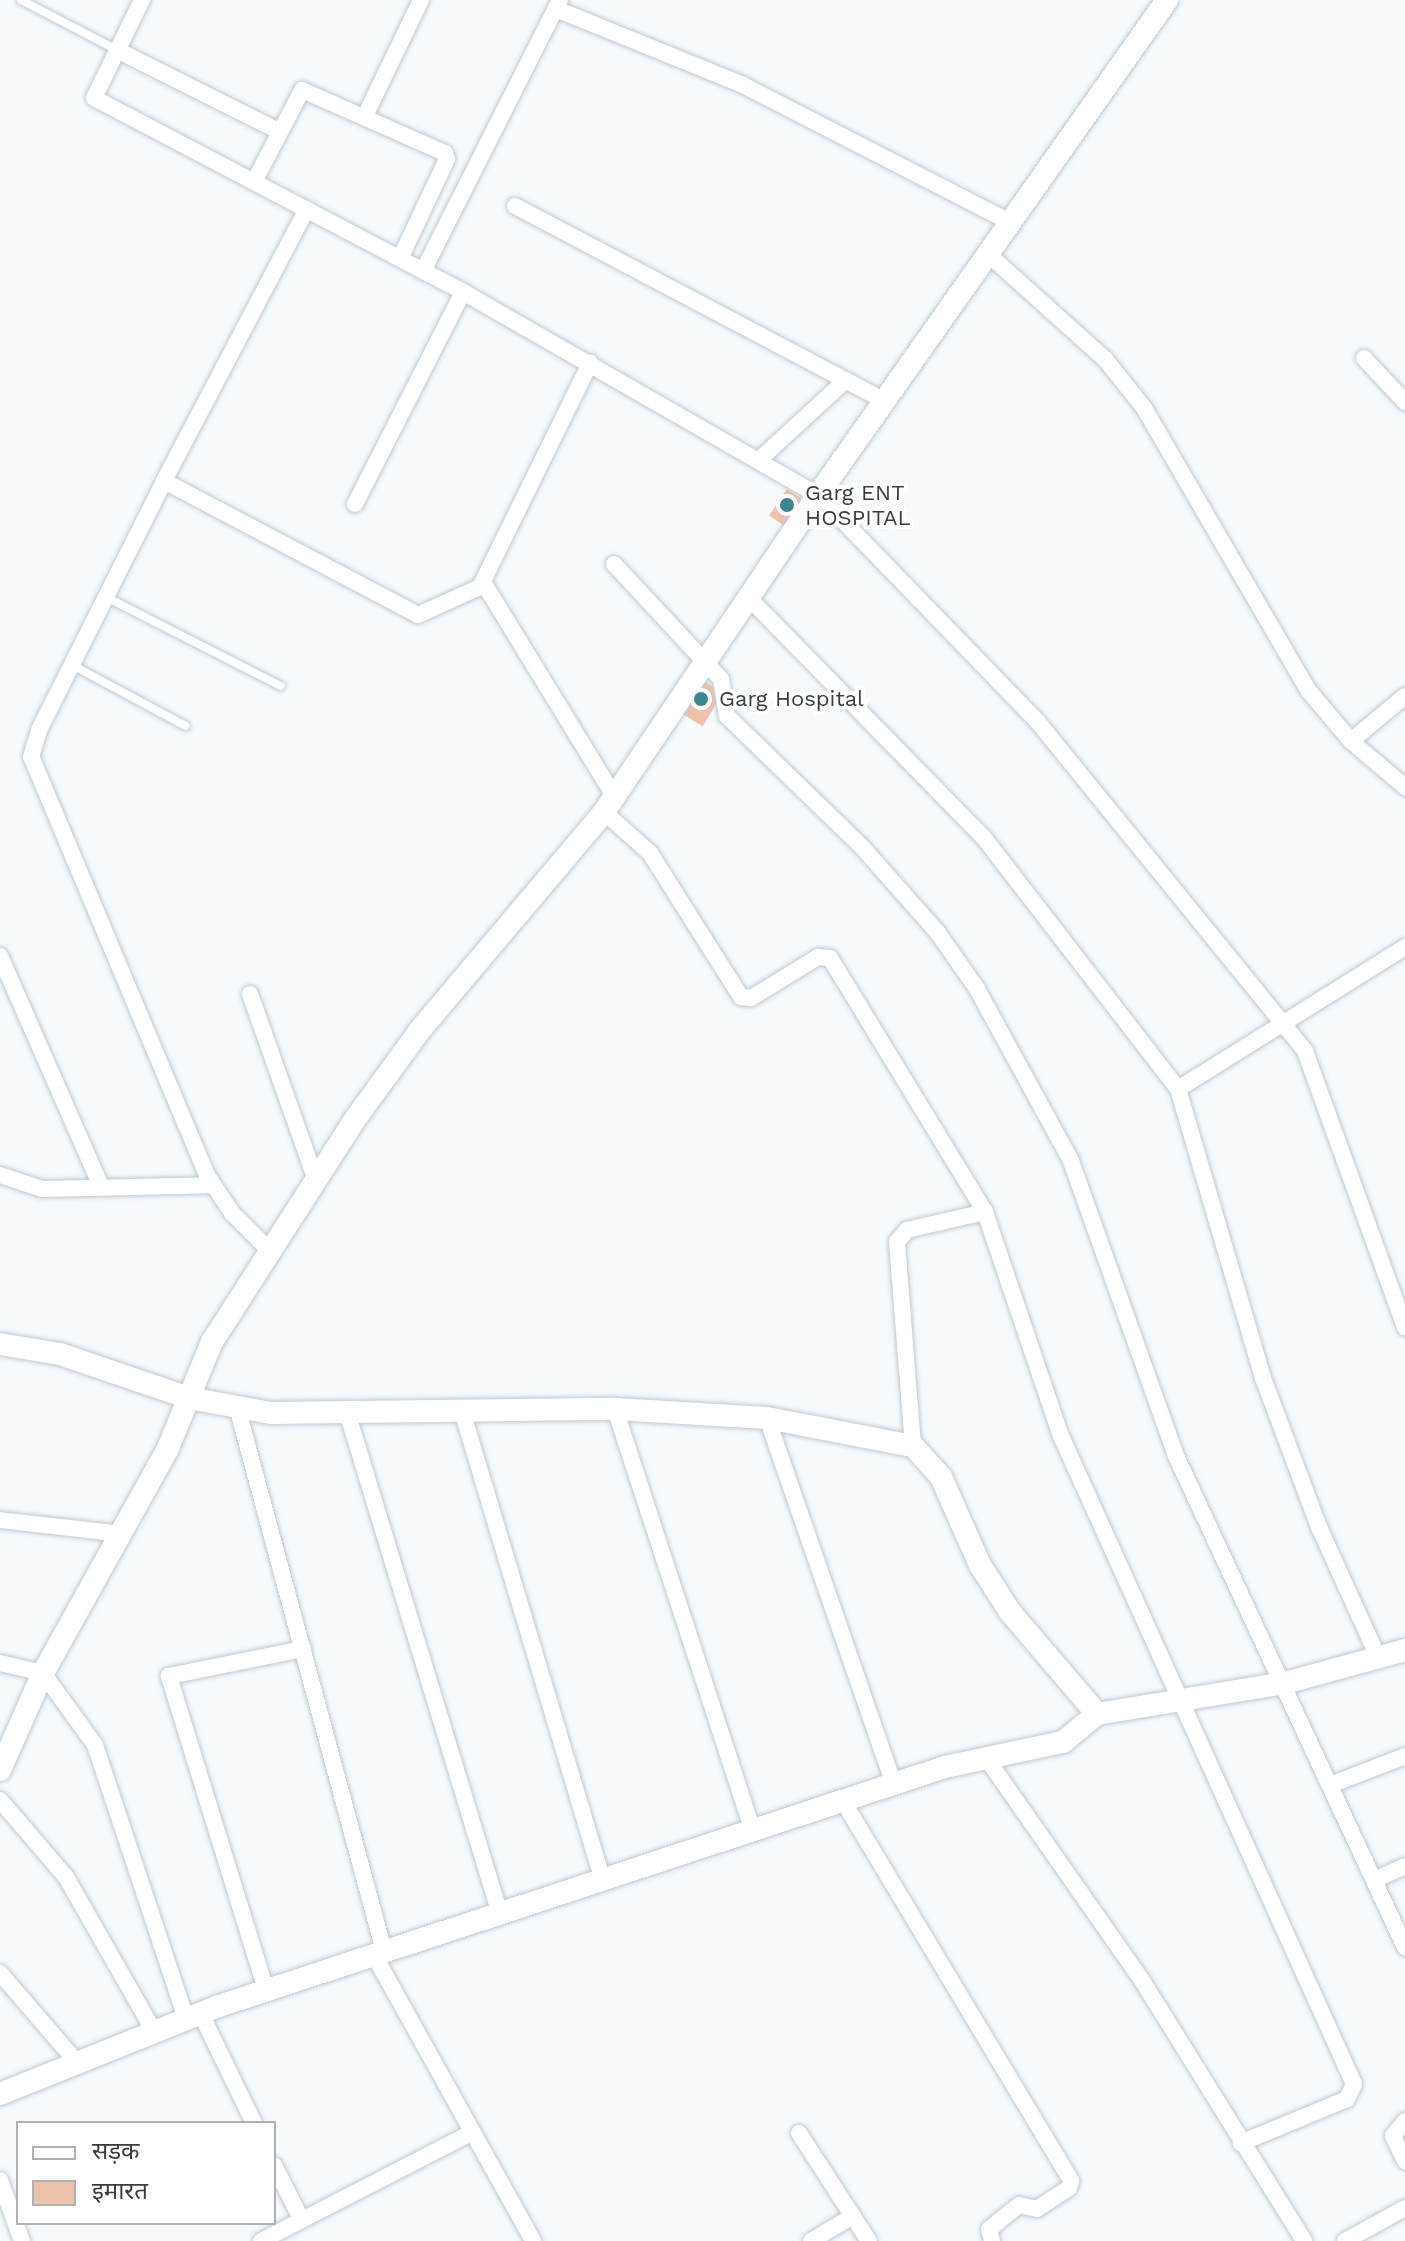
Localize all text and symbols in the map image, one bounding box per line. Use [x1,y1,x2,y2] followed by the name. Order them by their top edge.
[805,479,911,530] place label: Garg ENT HOSPITAL
[776,494,798,516] marker: Garg ENT HOSPITAL
[719,686,864,712] place label: Garg Hospital
[690,688,712,710] marker: Garg Hospital
[16,2121,276,2225] legend
[92,2137,140,2165] text: सड़क
[92,2177,148,2205] text: इमारत

